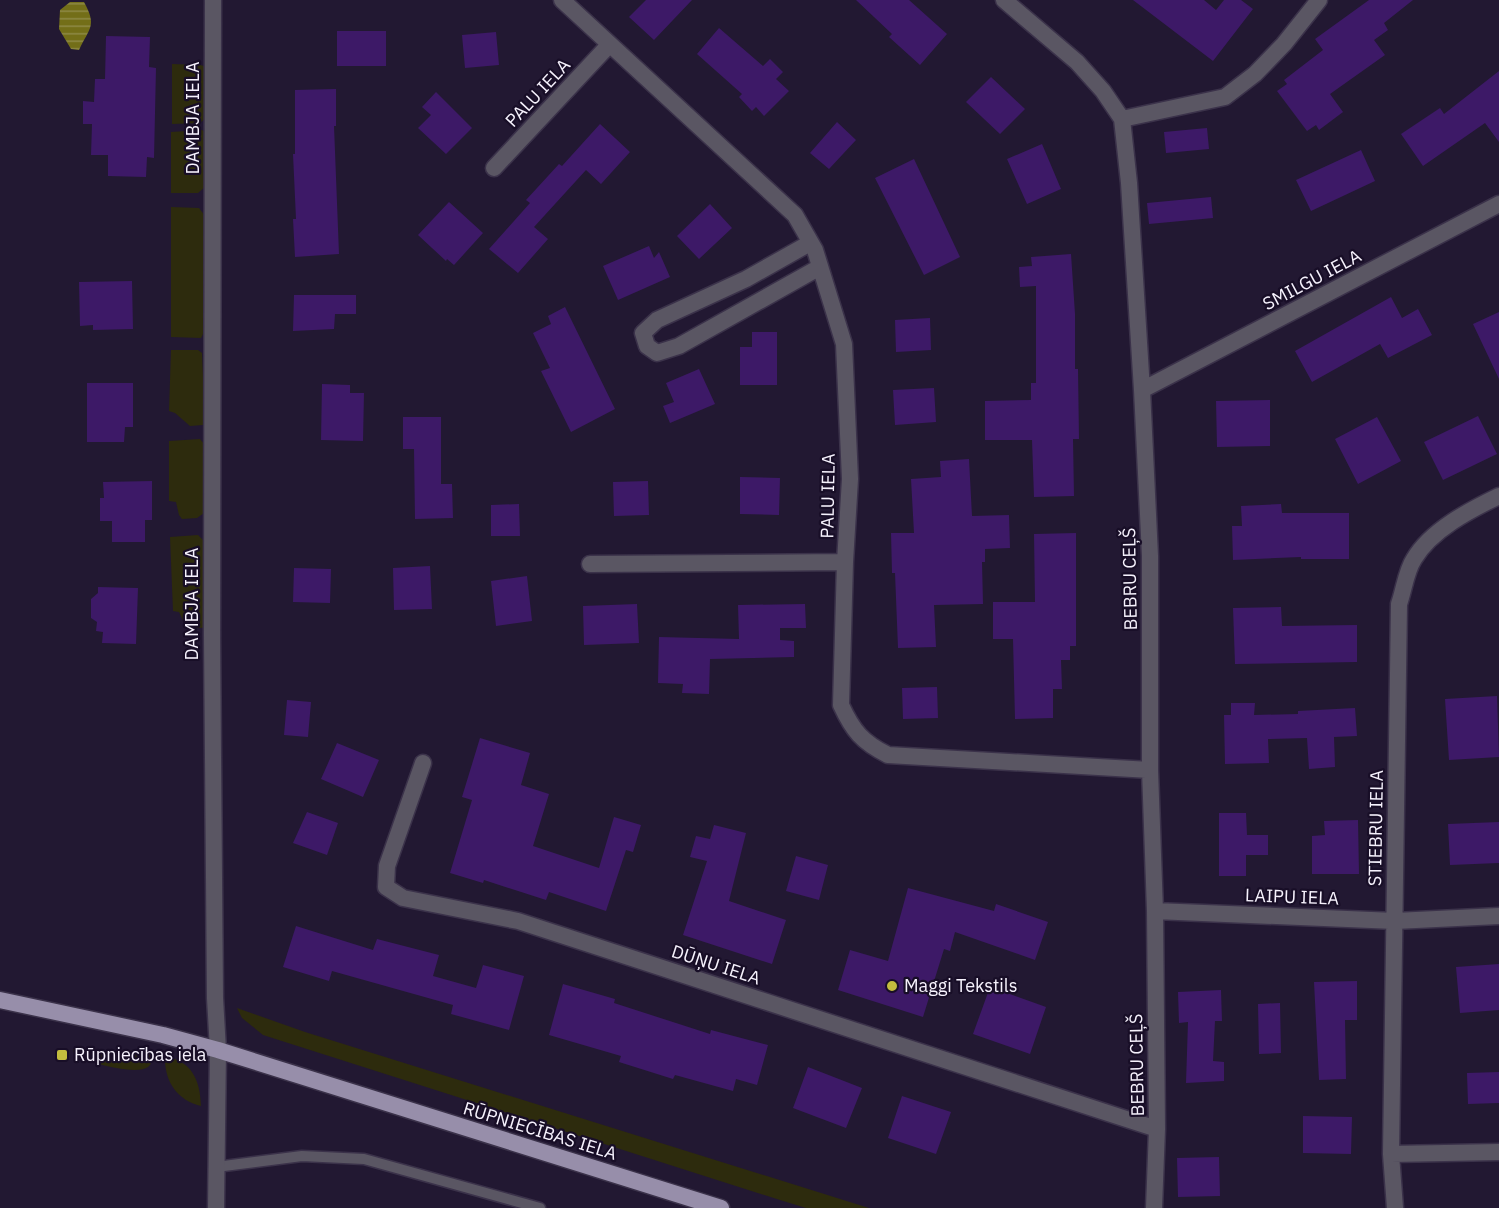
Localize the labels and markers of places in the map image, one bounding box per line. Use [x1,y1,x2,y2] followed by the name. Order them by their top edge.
[904,974,1017,997] place label: Maggi Tekstils
[885,979,899,993] marker: Maggi Tekstils
[74,1043,207,1066] place label: Rūpniecības iela
[55,1048,69,1062] marker: Rūpniecības iela

